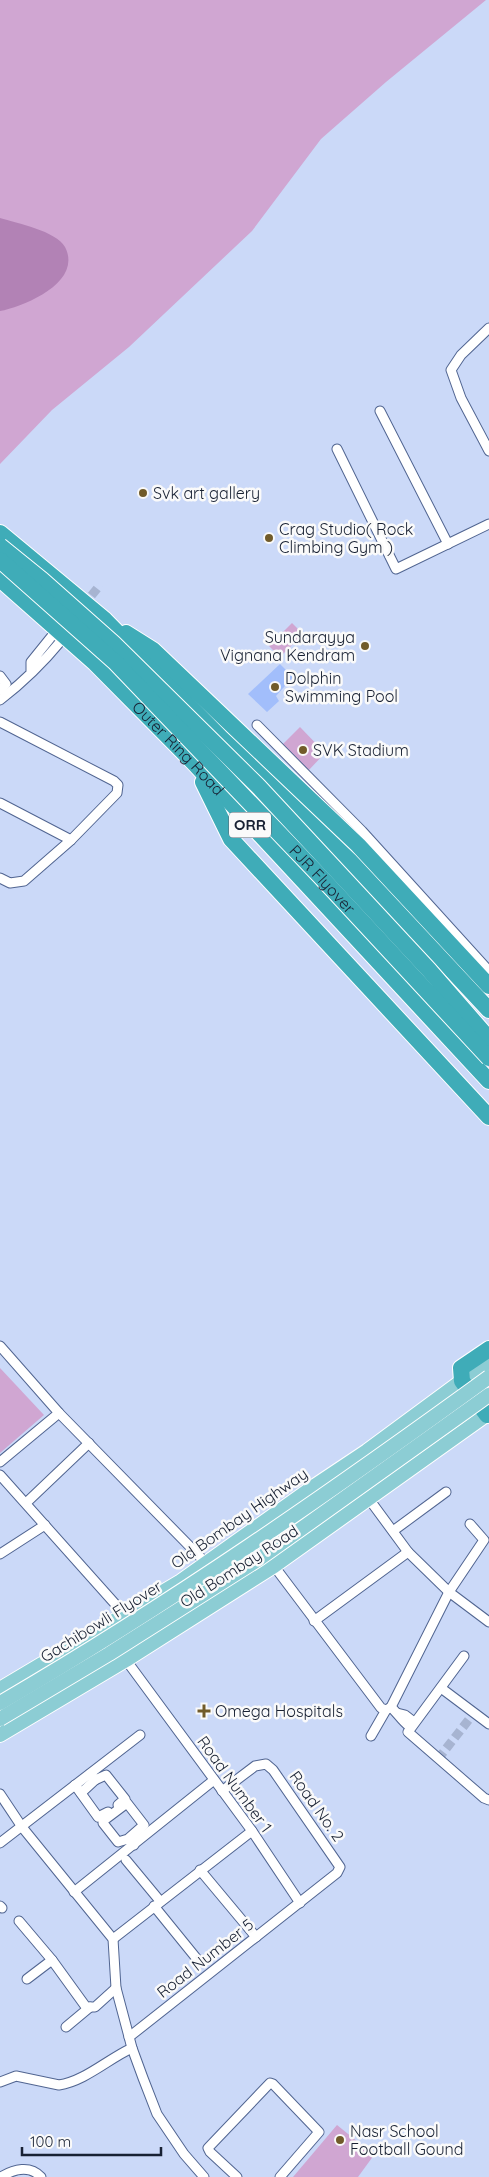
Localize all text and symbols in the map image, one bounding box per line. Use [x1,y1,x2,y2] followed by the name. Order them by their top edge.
[153,483,260,503] place label: Svk art gallery
[137,487,149,499] marker: Svk art gallery
[279,519,413,557] place label: Crag Studio( Rock Climbing Gym )
[263,532,275,544] marker: Crag Studio( Rock Climbing Gym )
[220,627,355,665] place label: Sundarayya Vignana Kendram
[359,640,371,652] marker: Sundarayya Vignana Kendram
[285,668,398,706] place label: Dolphin Swimming Pool
[269,681,281,693] marker: Dolphin Swimming Pool
[128,697,229,799] street label: Outer Ring Road
[313,740,409,760] place label: SVK Stadium
[297,744,309,756] marker: SVK Stadium
[229,812,271,838] road number: ORR
[285,840,360,918] street label: PJR Flyover
[167,1463,311,1573] street label: Old Bombay Highway
[176,1520,302,1612] street label: Old Bombay Road
[37,1576,165,1666] street label: Gachibowli Flyover
[215,1701,343,1721] place label: Omega Hospitals
[197,1704,211,1718] marker: Omega Hospitals
[193,1732,277,1836] street label: Road Number 1
[285,1767,349,1845] street label: Road No. 2
[153,1914,257,2002] street label: Road Number 5
[350,2121,464,2159] place label: Nasr School Football Gound
[22,2124,161,2156] scale bar
[30,2132,71,2151] text: 100 m
[334,2134,346,2146] marker: Nasr School Football Gound

